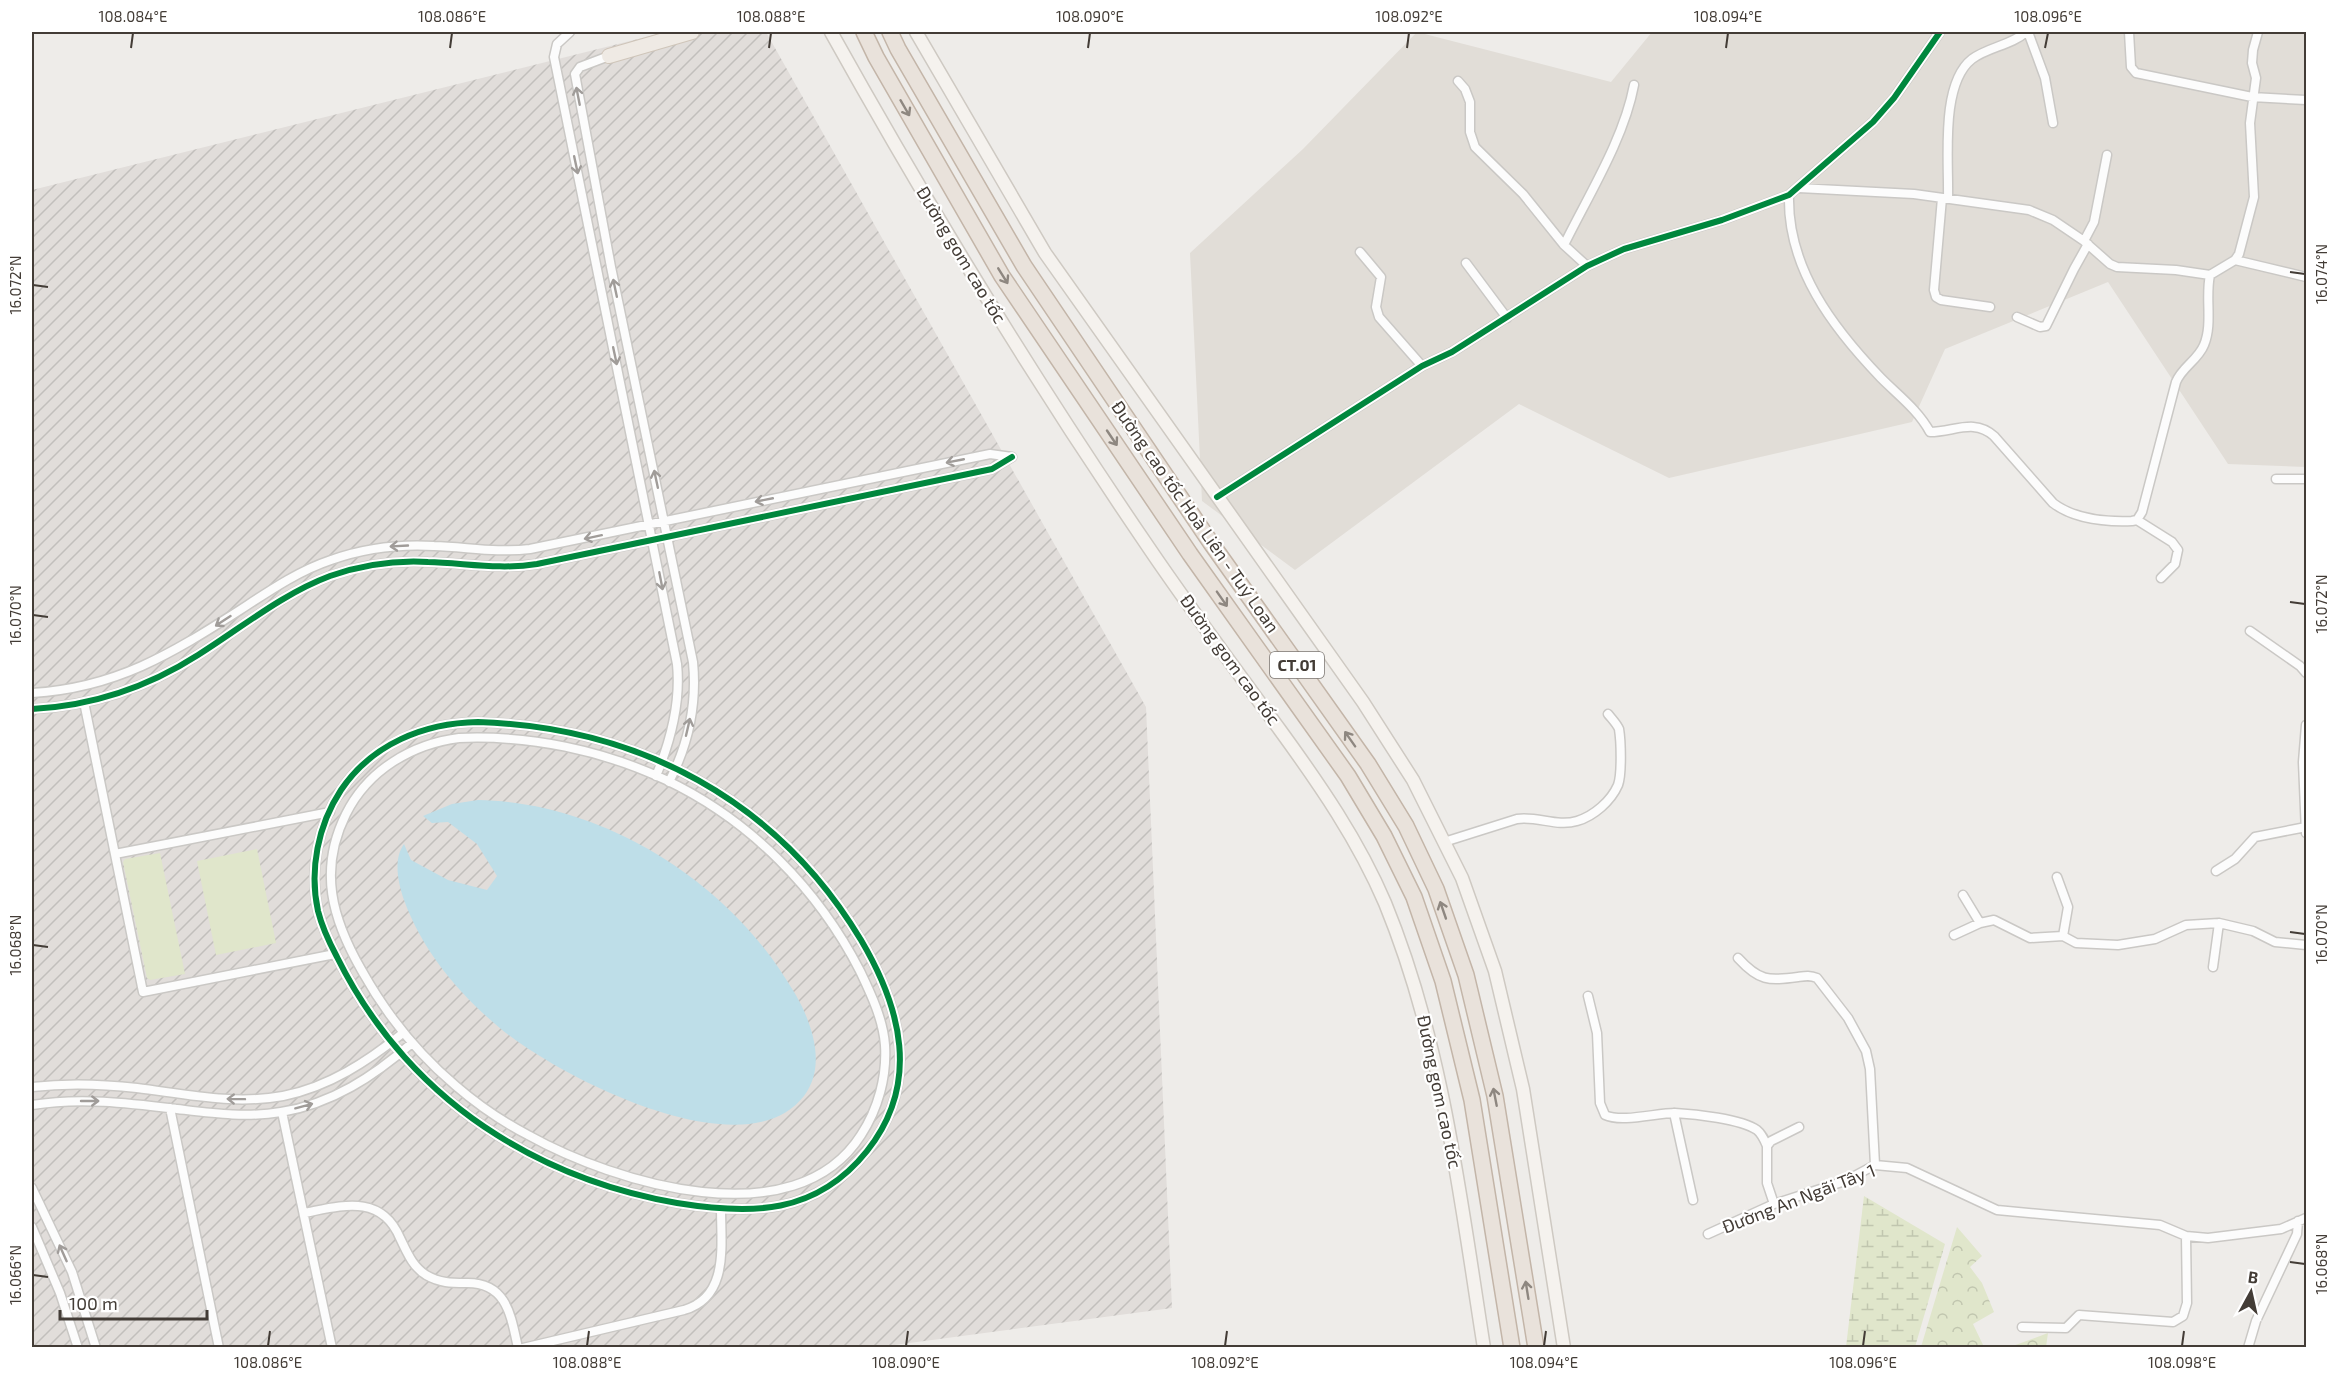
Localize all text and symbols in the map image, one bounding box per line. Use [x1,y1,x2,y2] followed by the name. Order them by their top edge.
[99,7,167,25] text: 108.084°E
[418,7,486,25] text: 108.086°E
[737,7,805,25] text: 108.088°E
[1056,7,1124,25] text: 108.090°E
[1375,7,1443,25] text: 108.092°E
[1694,7,1762,25] text: 108.094°E
[2014,7,2082,25] text: 108.096°E
[572,87,583,107] one-way arrow
[899,99,911,116] one-way arrow
[571,155,582,175] one-way arrow
[912,182,1012,327] street label: Đường gom cao tốc
[2312,244,2330,304] text: 16.074°N
[6,255,24,315] text: 16.072°N
[997,267,1009,284] one-way arrow
[609,279,620,298] one-way arrow
[610,346,621,366] one-way arrow
[1107,396,1285,637] street label: Đường cao tốc Hoà Liên - Tuý Loan
[1106,429,1118,446] one-way arrow
[945,456,965,467] one-way arrow
[650,469,661,489] one-way arrow
[754,495,774,506] one-way arrow
[583,531,602,543] one-way arrow
[390,541,410,552] one-way arrow
[656,571,667,591] one-way arrow
[2312,574,2330,634] text: 16.072°N
[6,585,24,645] text: 16.070°N
[1176,590,1286,729] street label: Đường gom cao tốc
[1216,590,1228,606] one-way arrow
[215,615,231,627] one-way arrow
[1270,652,1324,678] road number: CT.01
[683,718,695,737] one-way arrow
[1344,731,1356,748] one-way arrow
[1437,901,1448,920] one-way arrow
[2312,904,2330,964] text: 16.070°N
[6,915,24,975] text: 16.068°N
[1413,1013,1467,1171] street label: Đường gom cao tốc
[1489,1088,1500,1108] one-way arrow
[227,1093,247,1105] one-way arrow
[79,1095,99,1107] one-way arrow
[294,1100,313,1112] one-way arrow
[1719,1159,1878,1237] street label: Đường An Ngãi Tây 1
[2312,1234,2330,1294] text: 16.068°N
[57,1244,69,1262] one-way arrow
[6,1245,24,1305] text: 16.066°N
[2221,1262,2281,1322] north arrow
[2247,1267,2260,1287] text: B
[1521,1280,1532,1300] one-way arrow
[60,1283,207,1321] scale bar
[69,1292,118,1314] text: 100 m
[234,1353,302,1371] text: 108.086°E
[553,1353,621,1371] text: 108.088°E
[872,1353,940,1371] text: 108.090°E
[1191,1353,1259,1371] text: 108.092°E
[1510,1353,1578,1371] text: 108.094°E
[1829,1353,1897,1371] text: 108.096°E
[2148,1353,2216,1371] text: 108.098°E

